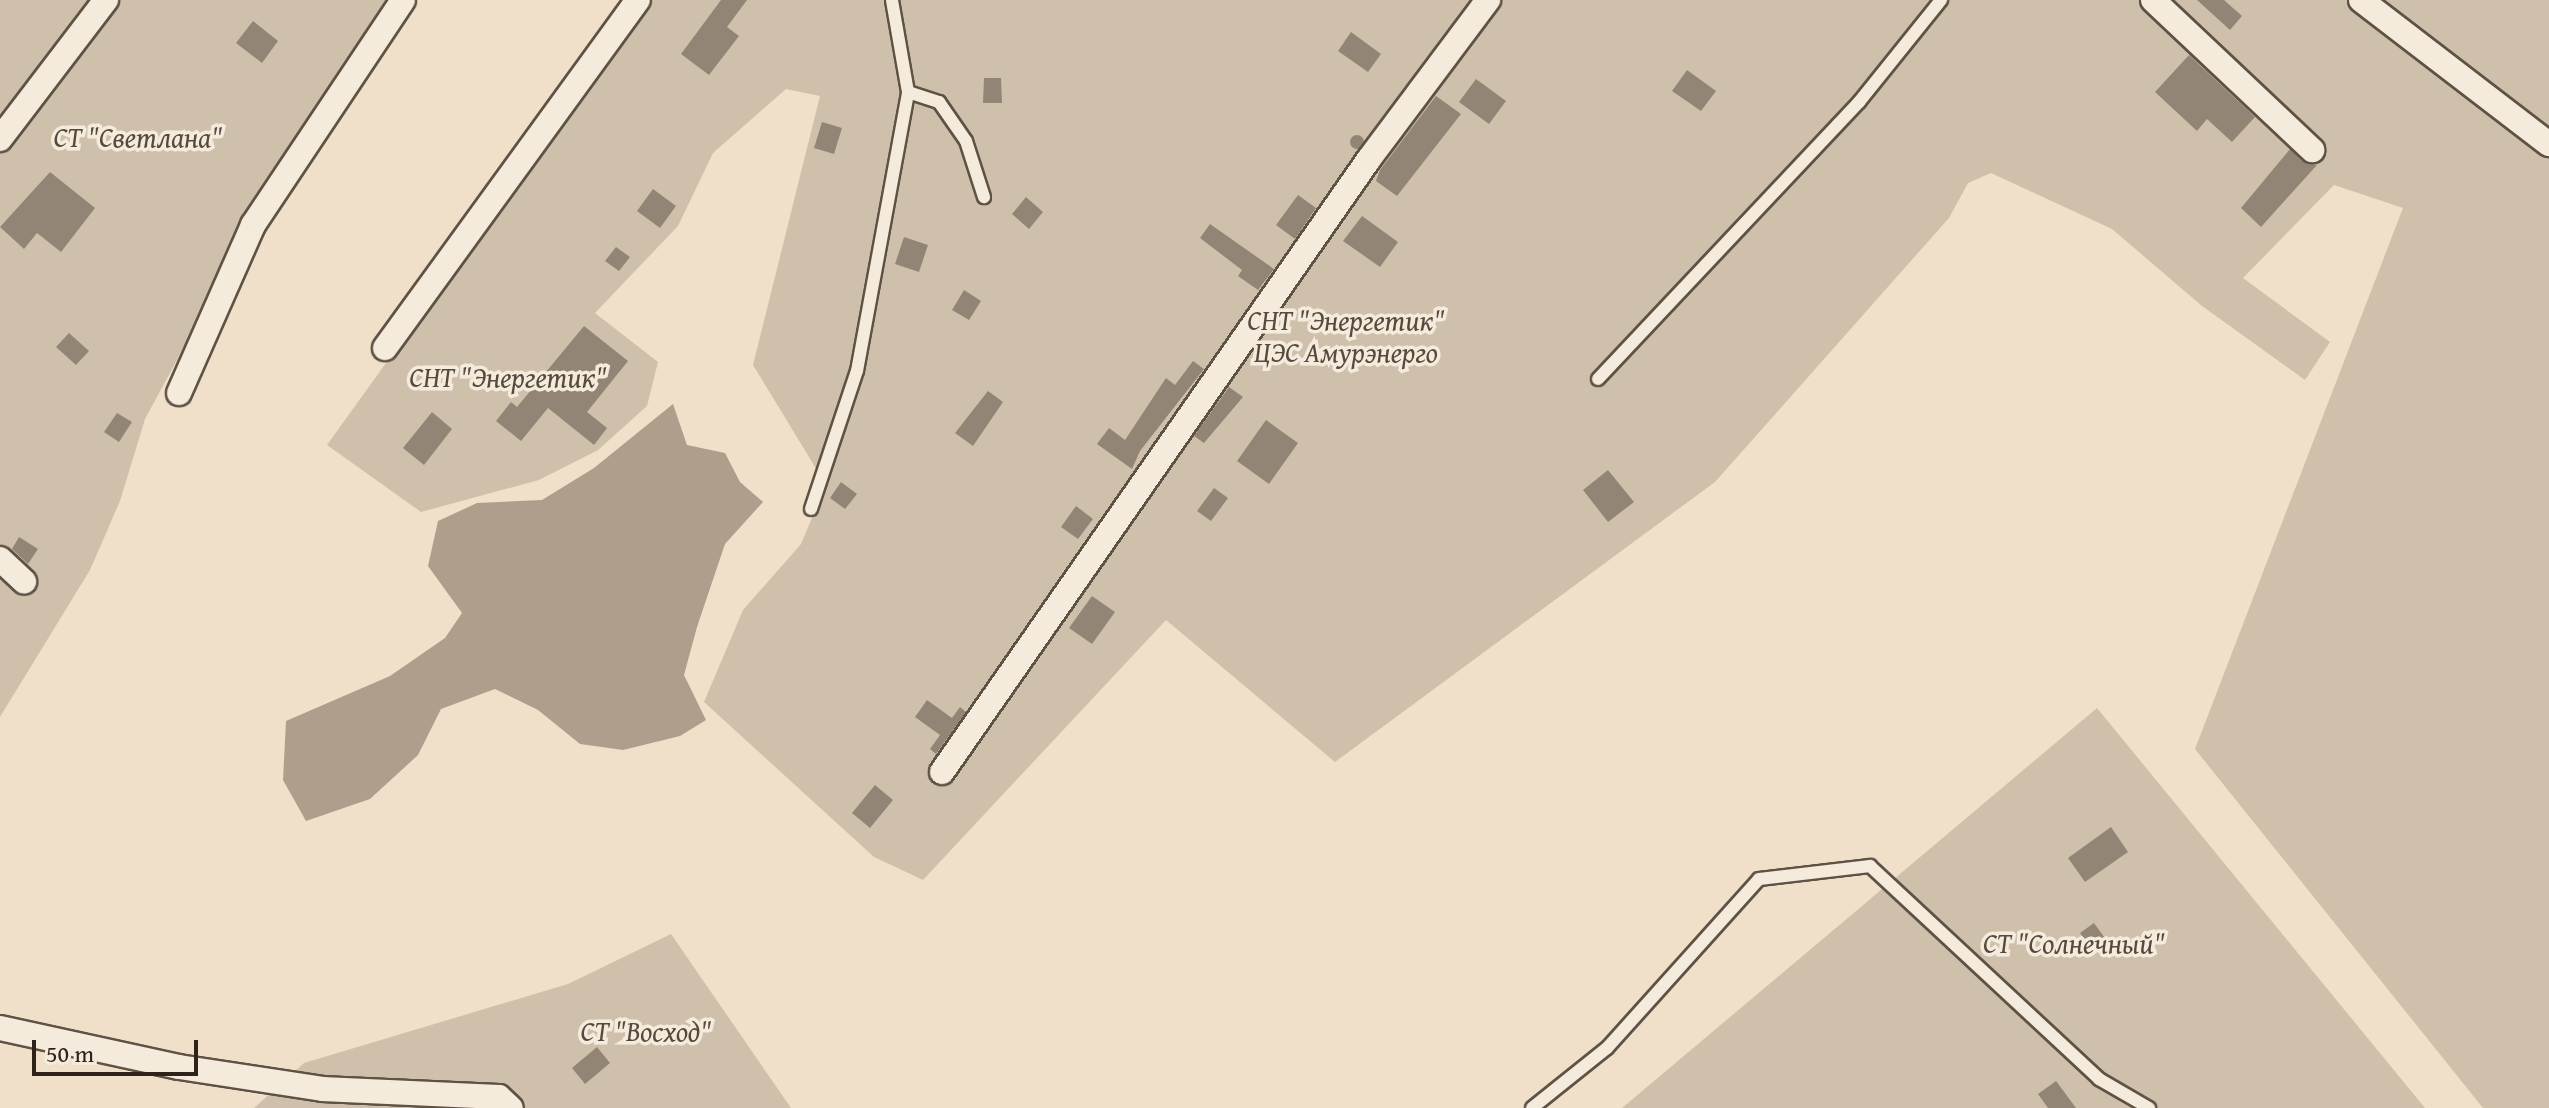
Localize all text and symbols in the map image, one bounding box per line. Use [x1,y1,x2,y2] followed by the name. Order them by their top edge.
[53,120,223,154] park label: СТ "Светлана"
[1247,303,1445,369] park label: СНТ "Энергетик" ЦЭС Амурэнерго
[409,360,607,394] park label: СНТ "Энергетик"
[1983,926,2165,960] park label: СТ "Солнечный"
[581,1014,711,1048] park label: СТ "Восход"
[36,1024,202,1074] scale bar
[46,1036,94,1071] text: 50 m

